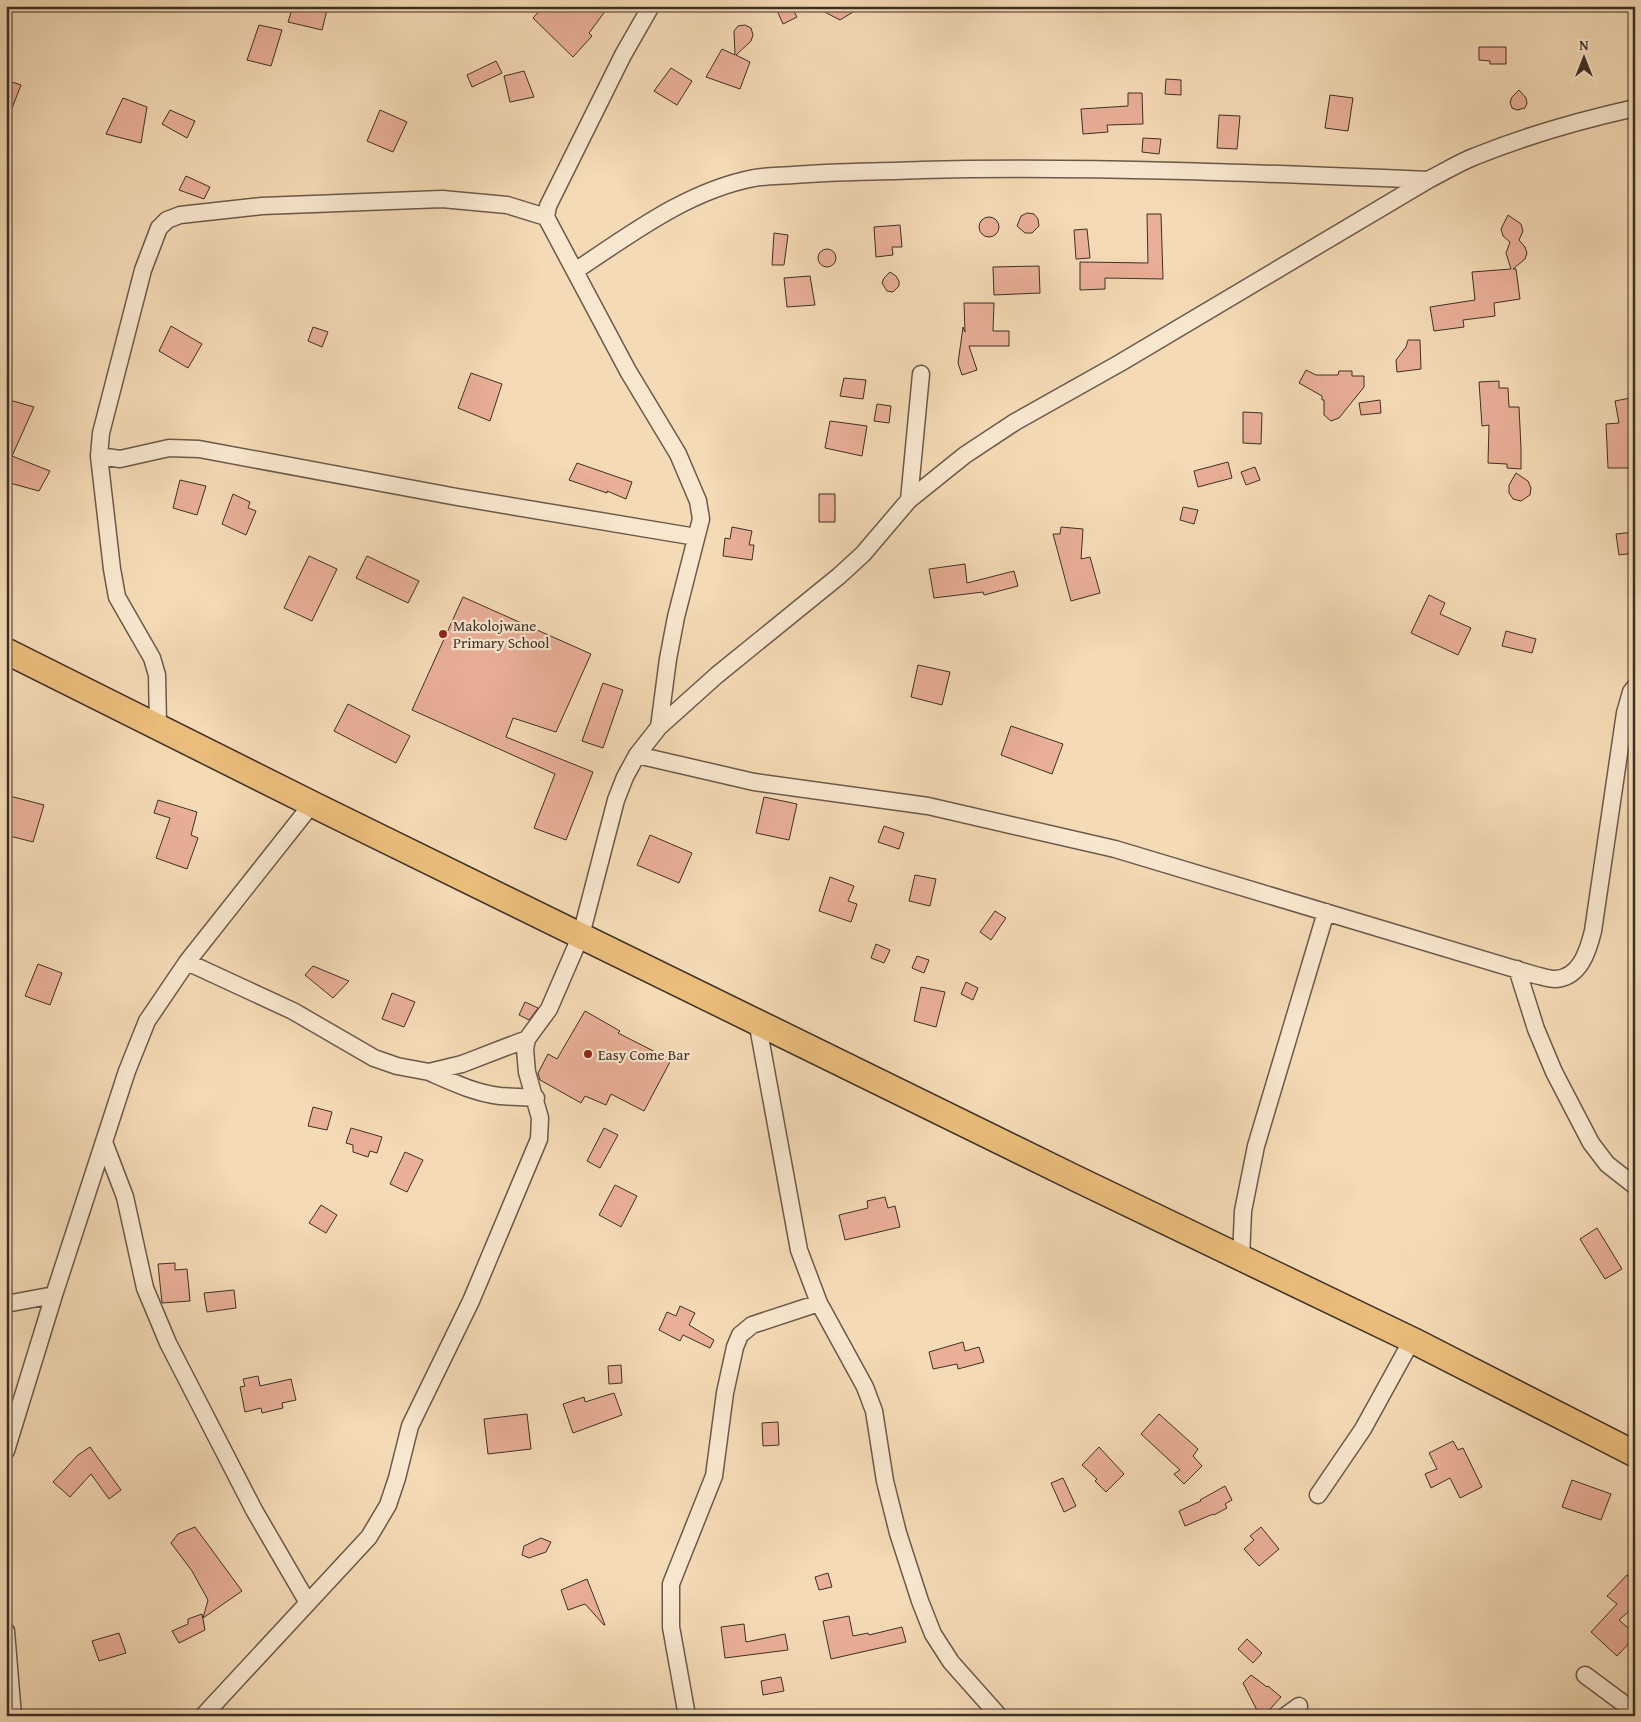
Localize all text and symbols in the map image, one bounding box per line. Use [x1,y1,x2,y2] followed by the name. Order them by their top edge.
[1558,32,1608,82] north arrow
[1579,35,1589,55] text: N
[453,615,549,653] place label: Makolojwane Primary School
[437,628,449,640] marker: Makolojwane Primary School
[598,1044,690,1065] place label: Easy Come Bar
[582,1048,594,1060] marker: Easy Come Bar

